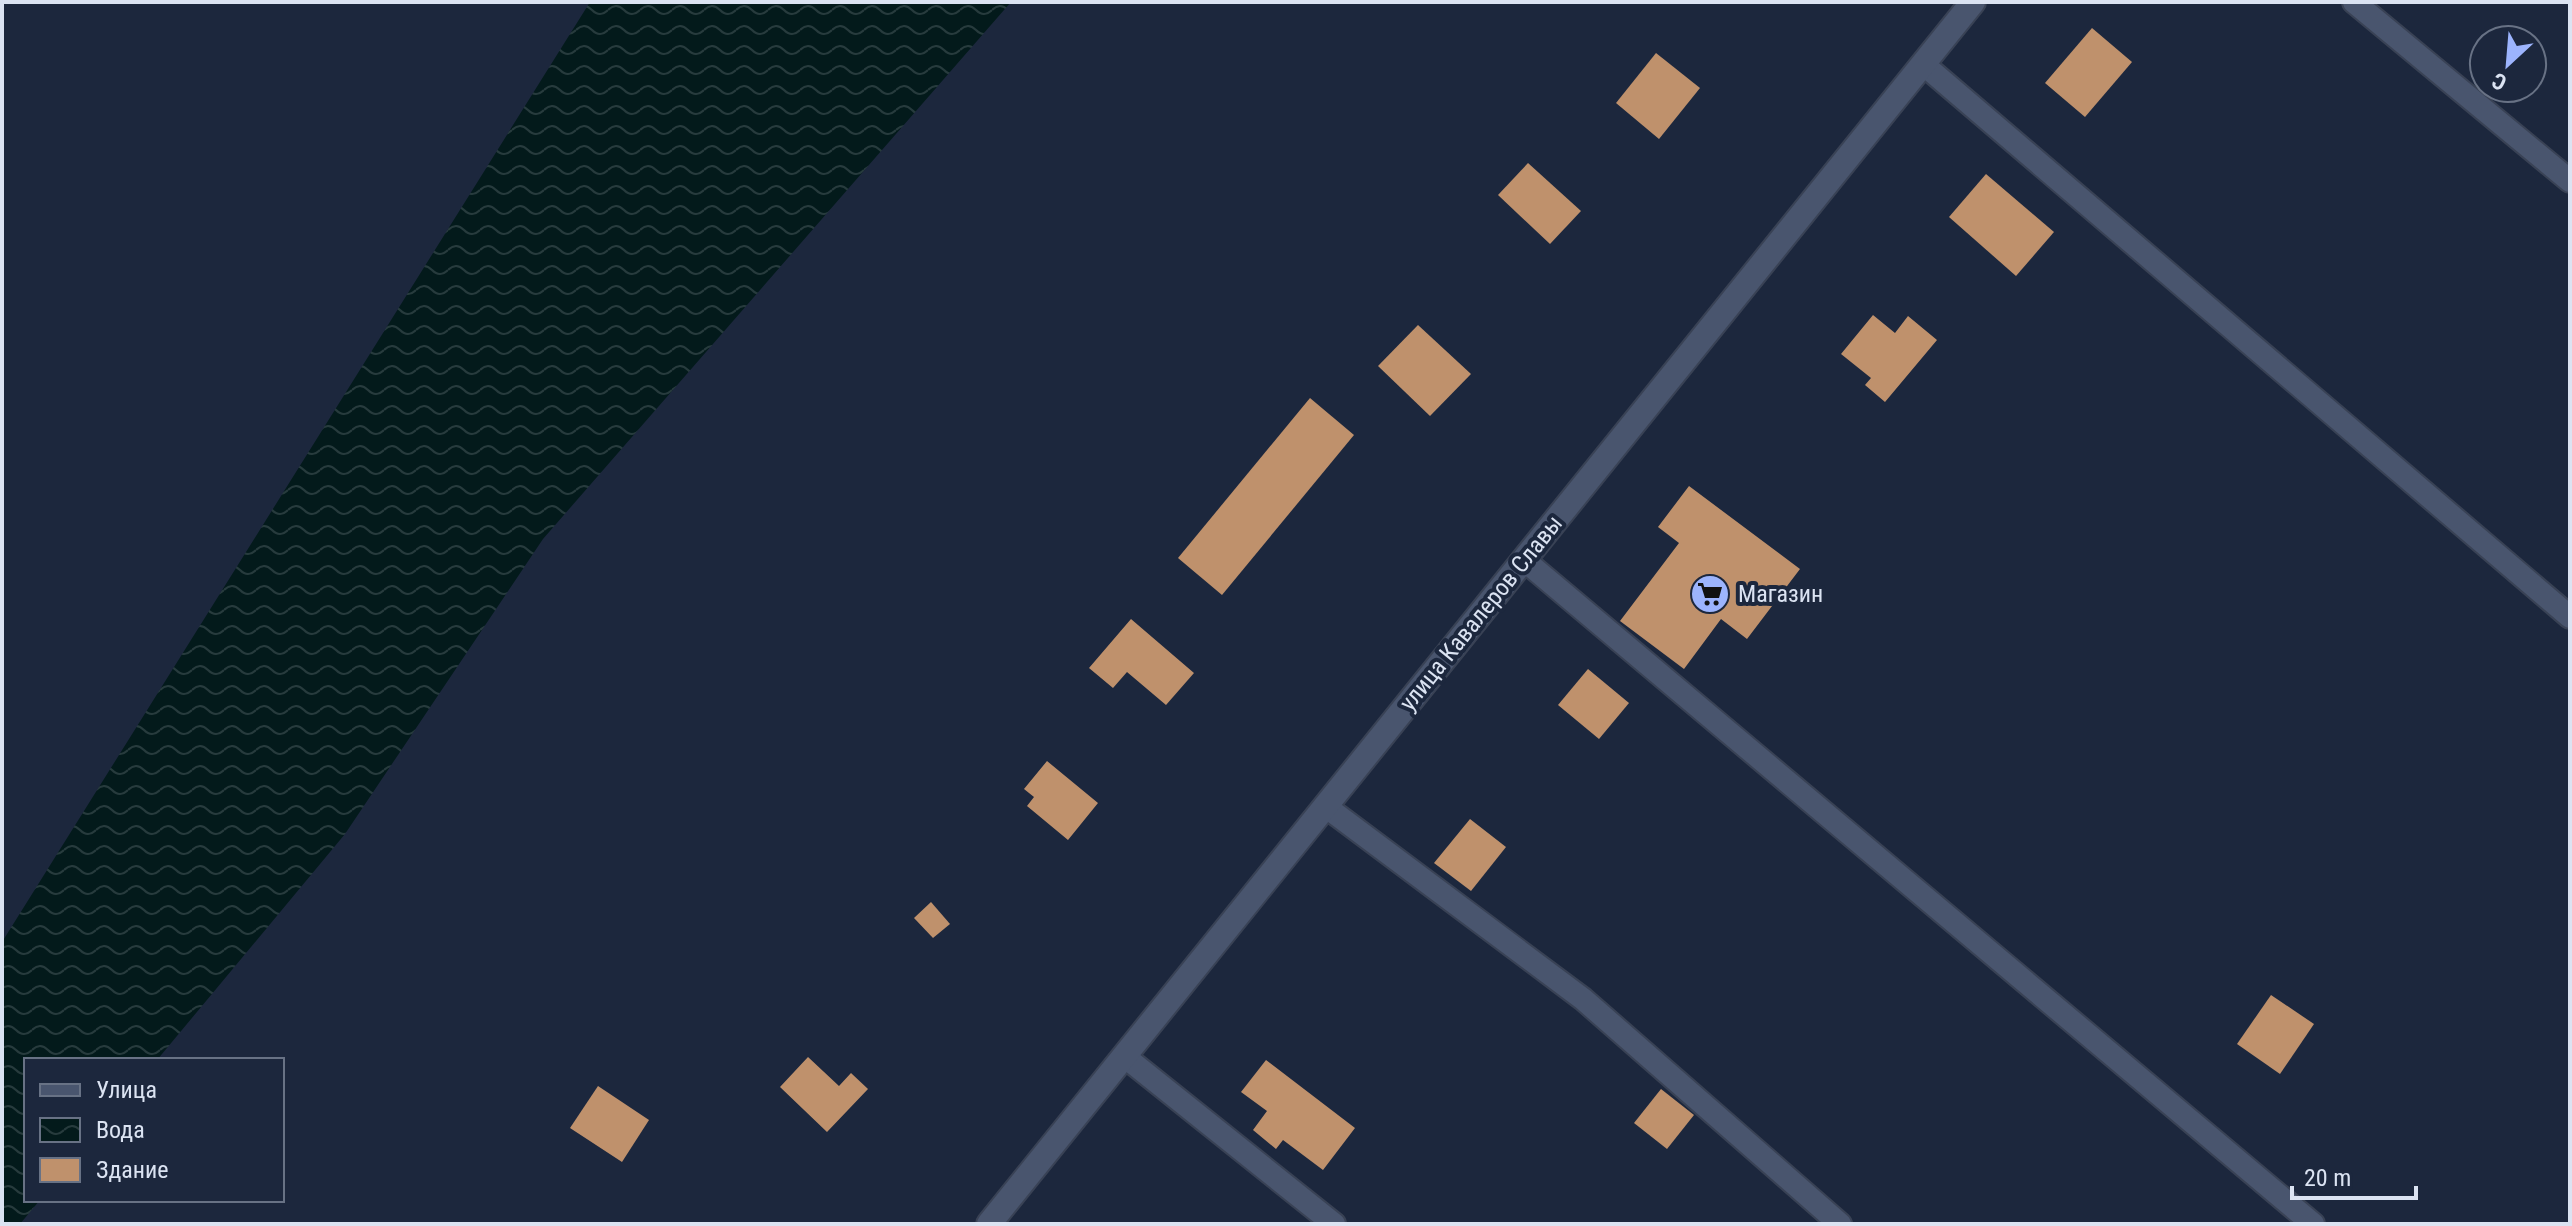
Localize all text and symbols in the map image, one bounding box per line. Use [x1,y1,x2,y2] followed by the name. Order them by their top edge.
[2468,24,2548,104] north arrow
[2488,68,2511,96] text: С
[1394,510,1568,716] street label: улица Кавалеров Славы
[1689,573,1731,615] supermarket icon: Магазин
[1738,580,1823,608] place label: Магазин
[24,1058,284,1202] legend
[96,1076,157,1104] text: Улица
[96,1116,145,1144] text: Вода
[2292,1150,2416,1200] scale bar
[96,1156,168,1184] text: Здание
[2304,1164,2351,1192] text: 20 m

